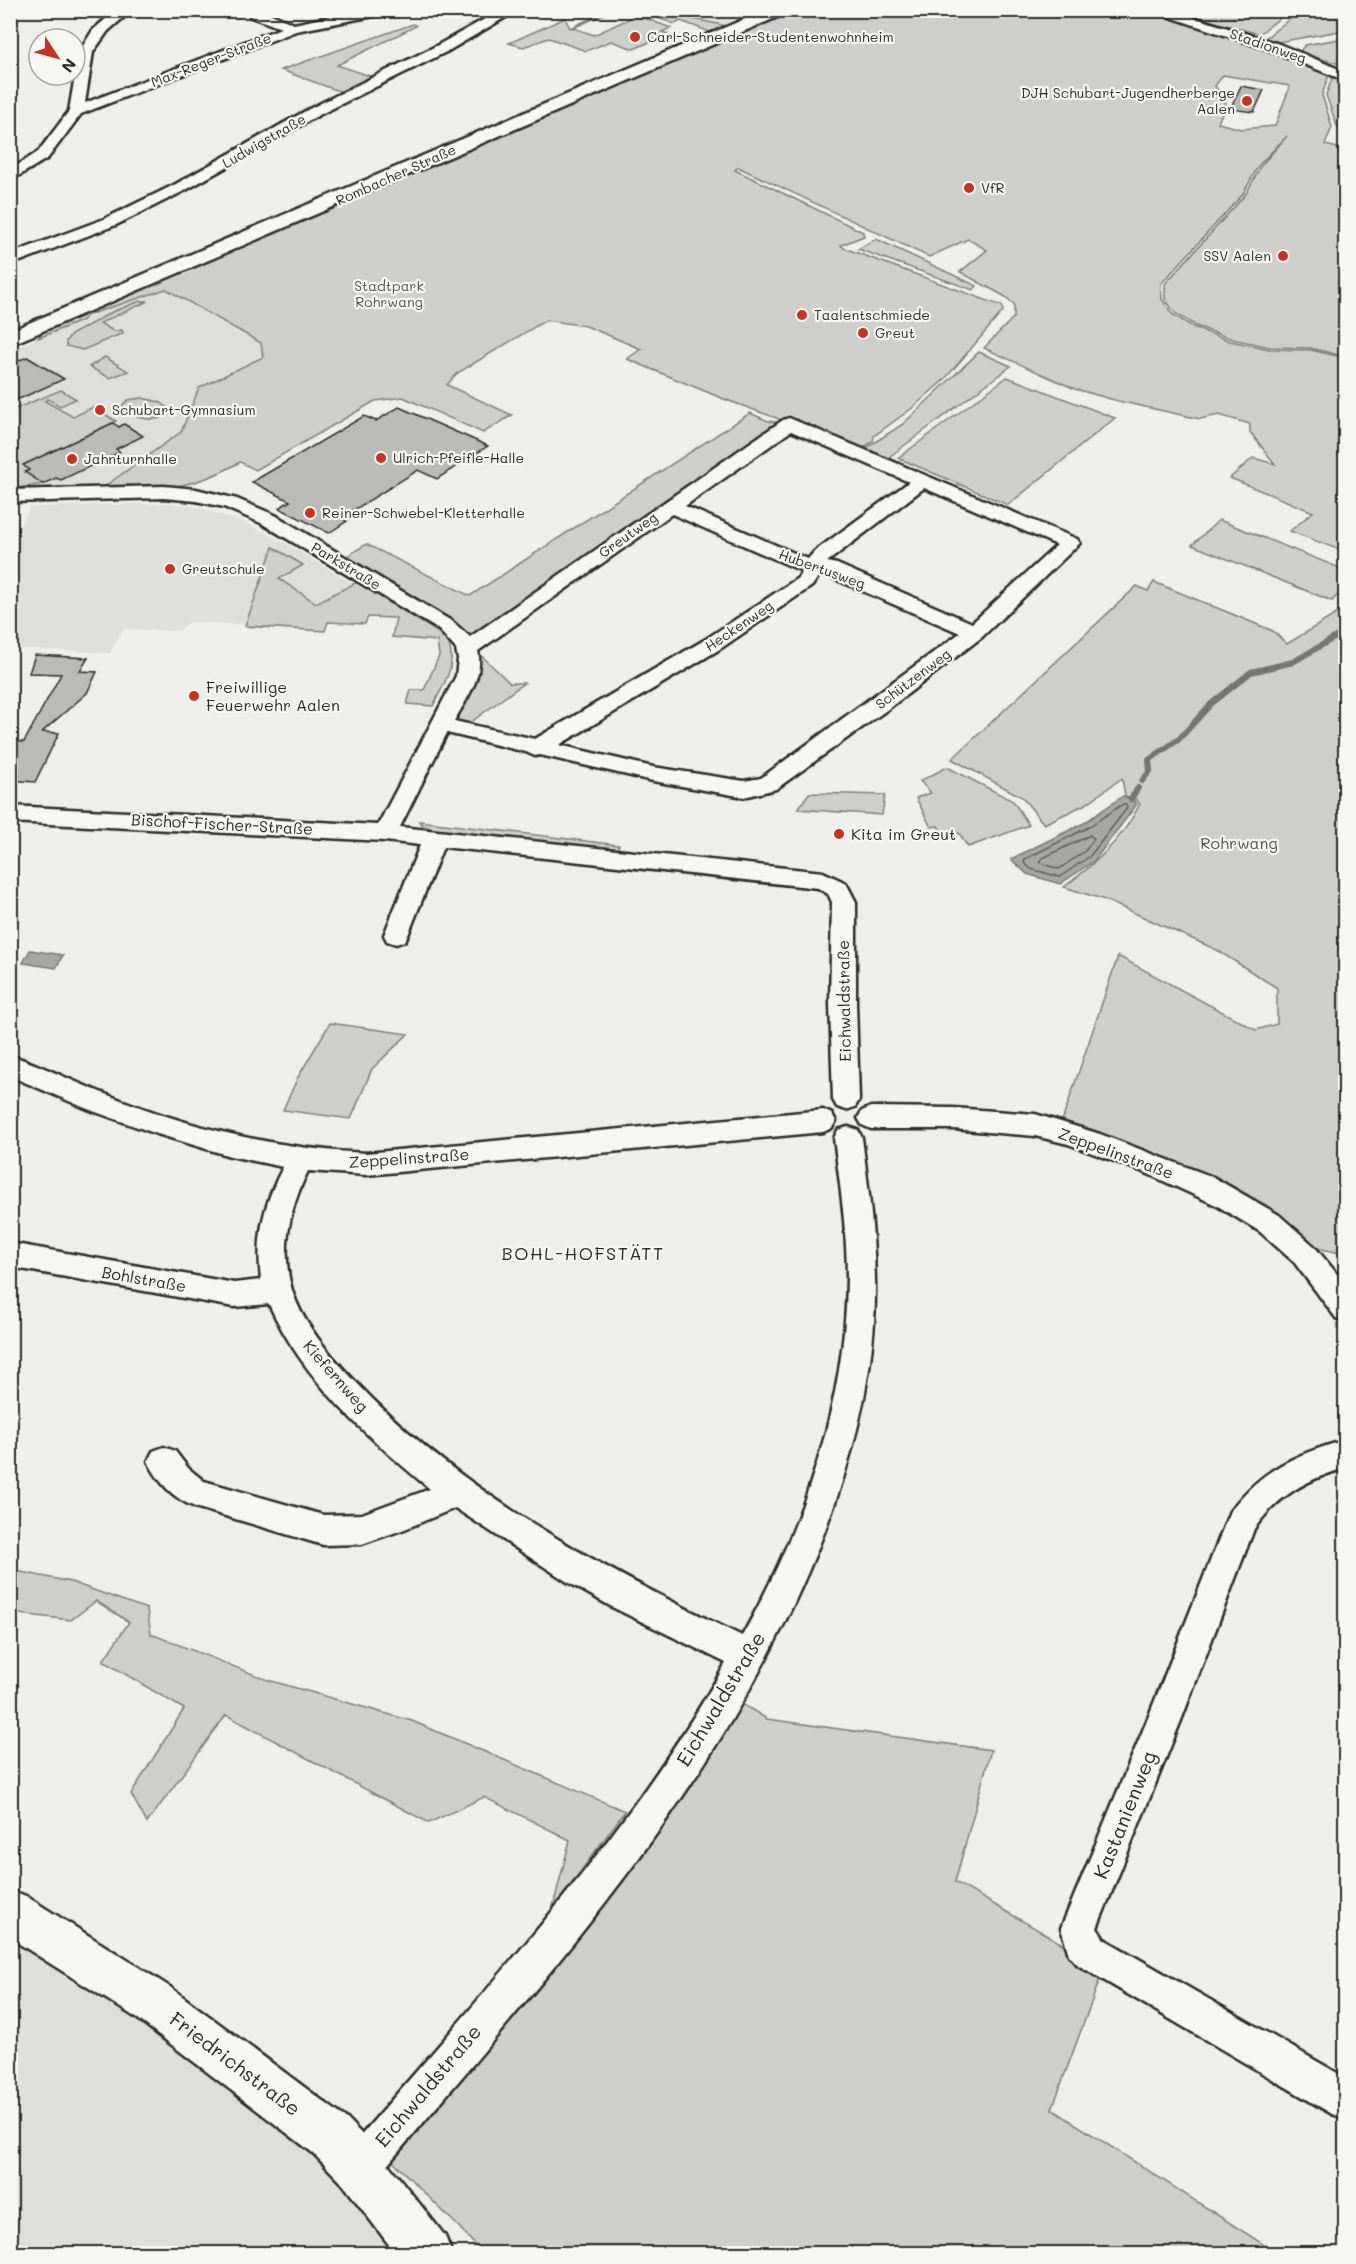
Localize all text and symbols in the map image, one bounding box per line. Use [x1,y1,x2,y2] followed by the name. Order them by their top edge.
[1227,24,1309,67] street label: Stadionweg
[27,27,87,87] north arrow
[647,27,894,46] place label: Carl-Schneider-Studentenwohnheim
[148,28,274,91] street label: Max-Reger-Straße
[628,30,642,44] marker: Carl-Schneider-Studentenwohnheim
[57,55,82,77] text: N
[1021,83,1235,118] place label: DJH Schubart-Jugendherberge Aalen
[1240,94,1254,108] marker: DJH Schubart-Jugendherberge Aalen
[219,109,309,172] street label: Ludwigstraße
[333,139,459,210] street label: Rombacher Straße
[981,178,1004,197] place label: VfR
[962,181,976,195] marker: VfR
[1203,246,1271,265] place label: SSV Aalen
[1276,249,1290,263] marker: SSV Aalen
[354,276,424,311] park label: Stadtpark Rohrwang
[814,305,930,324] place label: Taalentschmiede
[795,308,809,322] marker: Taalentschmiede
[875,323,915,342] place label: Greut
[856,326,870,340] marker: Greut
[112,400,256,419] place label: Schubart-Gymnasium
[93,403,107,417] marker: Schubart-Gymnasium
[393,448,524,467] place label: Ulrich-Pfeifle-Halle
[84,449,177,468] place label: Jahnturnhalle
[374,451,388,465] marker: Ulrich-Pfeifle-Halle
[65,452,79,466] marker: Jahnturnhalle
[322,503,525,522] place label: Reiner-Schwebel-Kletterhalle
[303,506,317,520] marker: Reiner-Schwebel-Kletterhalle
[595,507,661,562] street label: Greutweg
[308,537,385,594] street label: Parkstraße
[776,544,868,593] street label: Hubertusweg
[182,559,265,578] place label: Greutschule
[163,562,177,576] marker: Greutschule
[701,596,777,655] street label: Heckenweg
[871,644,954,713] street label: Schützenweg
[206,676,340,715] place label: Freiwillige Feuerwehr Aalen
[187,689,201,703] marker: Freiwillige Feuerwehr Aalen
[130,808,314,839] street label: Bischof-Fischer-Straße
[851,823,956,844] place label: Kita im Greut
[832,827,846,841] marker: Kita im Greut
[1200,832,1278,853] park label: Rohrwang
[832,940,855,1062] street label: Eichwaldstraße
[1056,1122,1177,1183] street label: Zeppelinstraße
[348,1143,470,1172] street label: Zeppelinstraße
[502,1241,664,1265] district label: BOHL-HOFSTÄTT
[100,1261,188,1296] street label: Bohlstraße
[299,1335,374,1416] street label: Kiefernweg
[670,1626,771,1770] street label: Eichwaldstraße
[1087,1747,1162,1882] street label: Kastanienweg
[165,2005,306,2121] street label: Friedrichstraße
[368,2019,486,2152] street label: Eichwaldstraße

